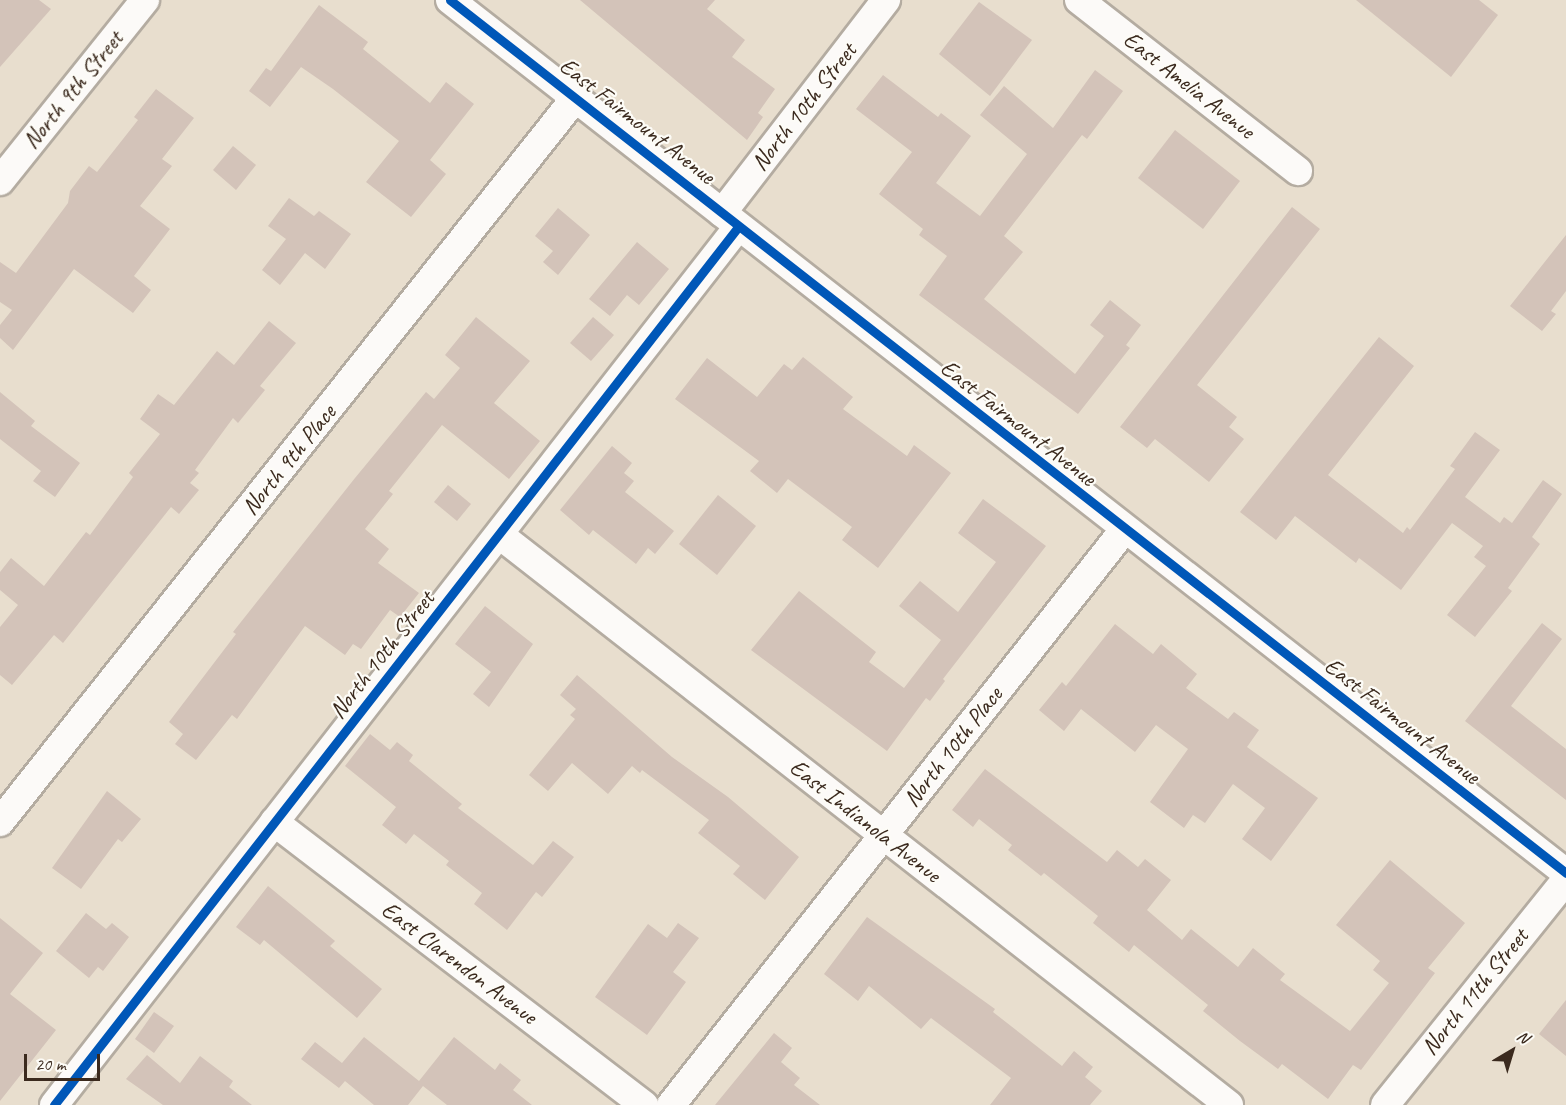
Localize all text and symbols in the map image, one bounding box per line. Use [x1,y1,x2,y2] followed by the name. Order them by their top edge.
[17,25,129,155] street label: North 9th Street
[1118,25,1260,145] street label: East Amelia Avenue
[745,37,863,177] street label: North 10th Street
[553,51,721,191] street label: East Fairmount Avenue
[934,353,1102,493] street label: East Fairmount Avenue
[236,399,342,521] street label: North 9th Place
[323,585,441,725] street label: North 10th Street
[1318,651,1486,791] street label: East Fairmount Avenue
[897,681,1009,813] street label: North 10th Place
[784,753,946,889] street label: East Indianola Avenue
[375,895,543,1031] street label: East Clarendon Avenue
[1415,923,1535,1061] street label: North 11th Street
[1482,1021,1542,1081] north arrow
[27,1042,104,1080] scale bar
[35,1053,66,1075] text: 20 m

